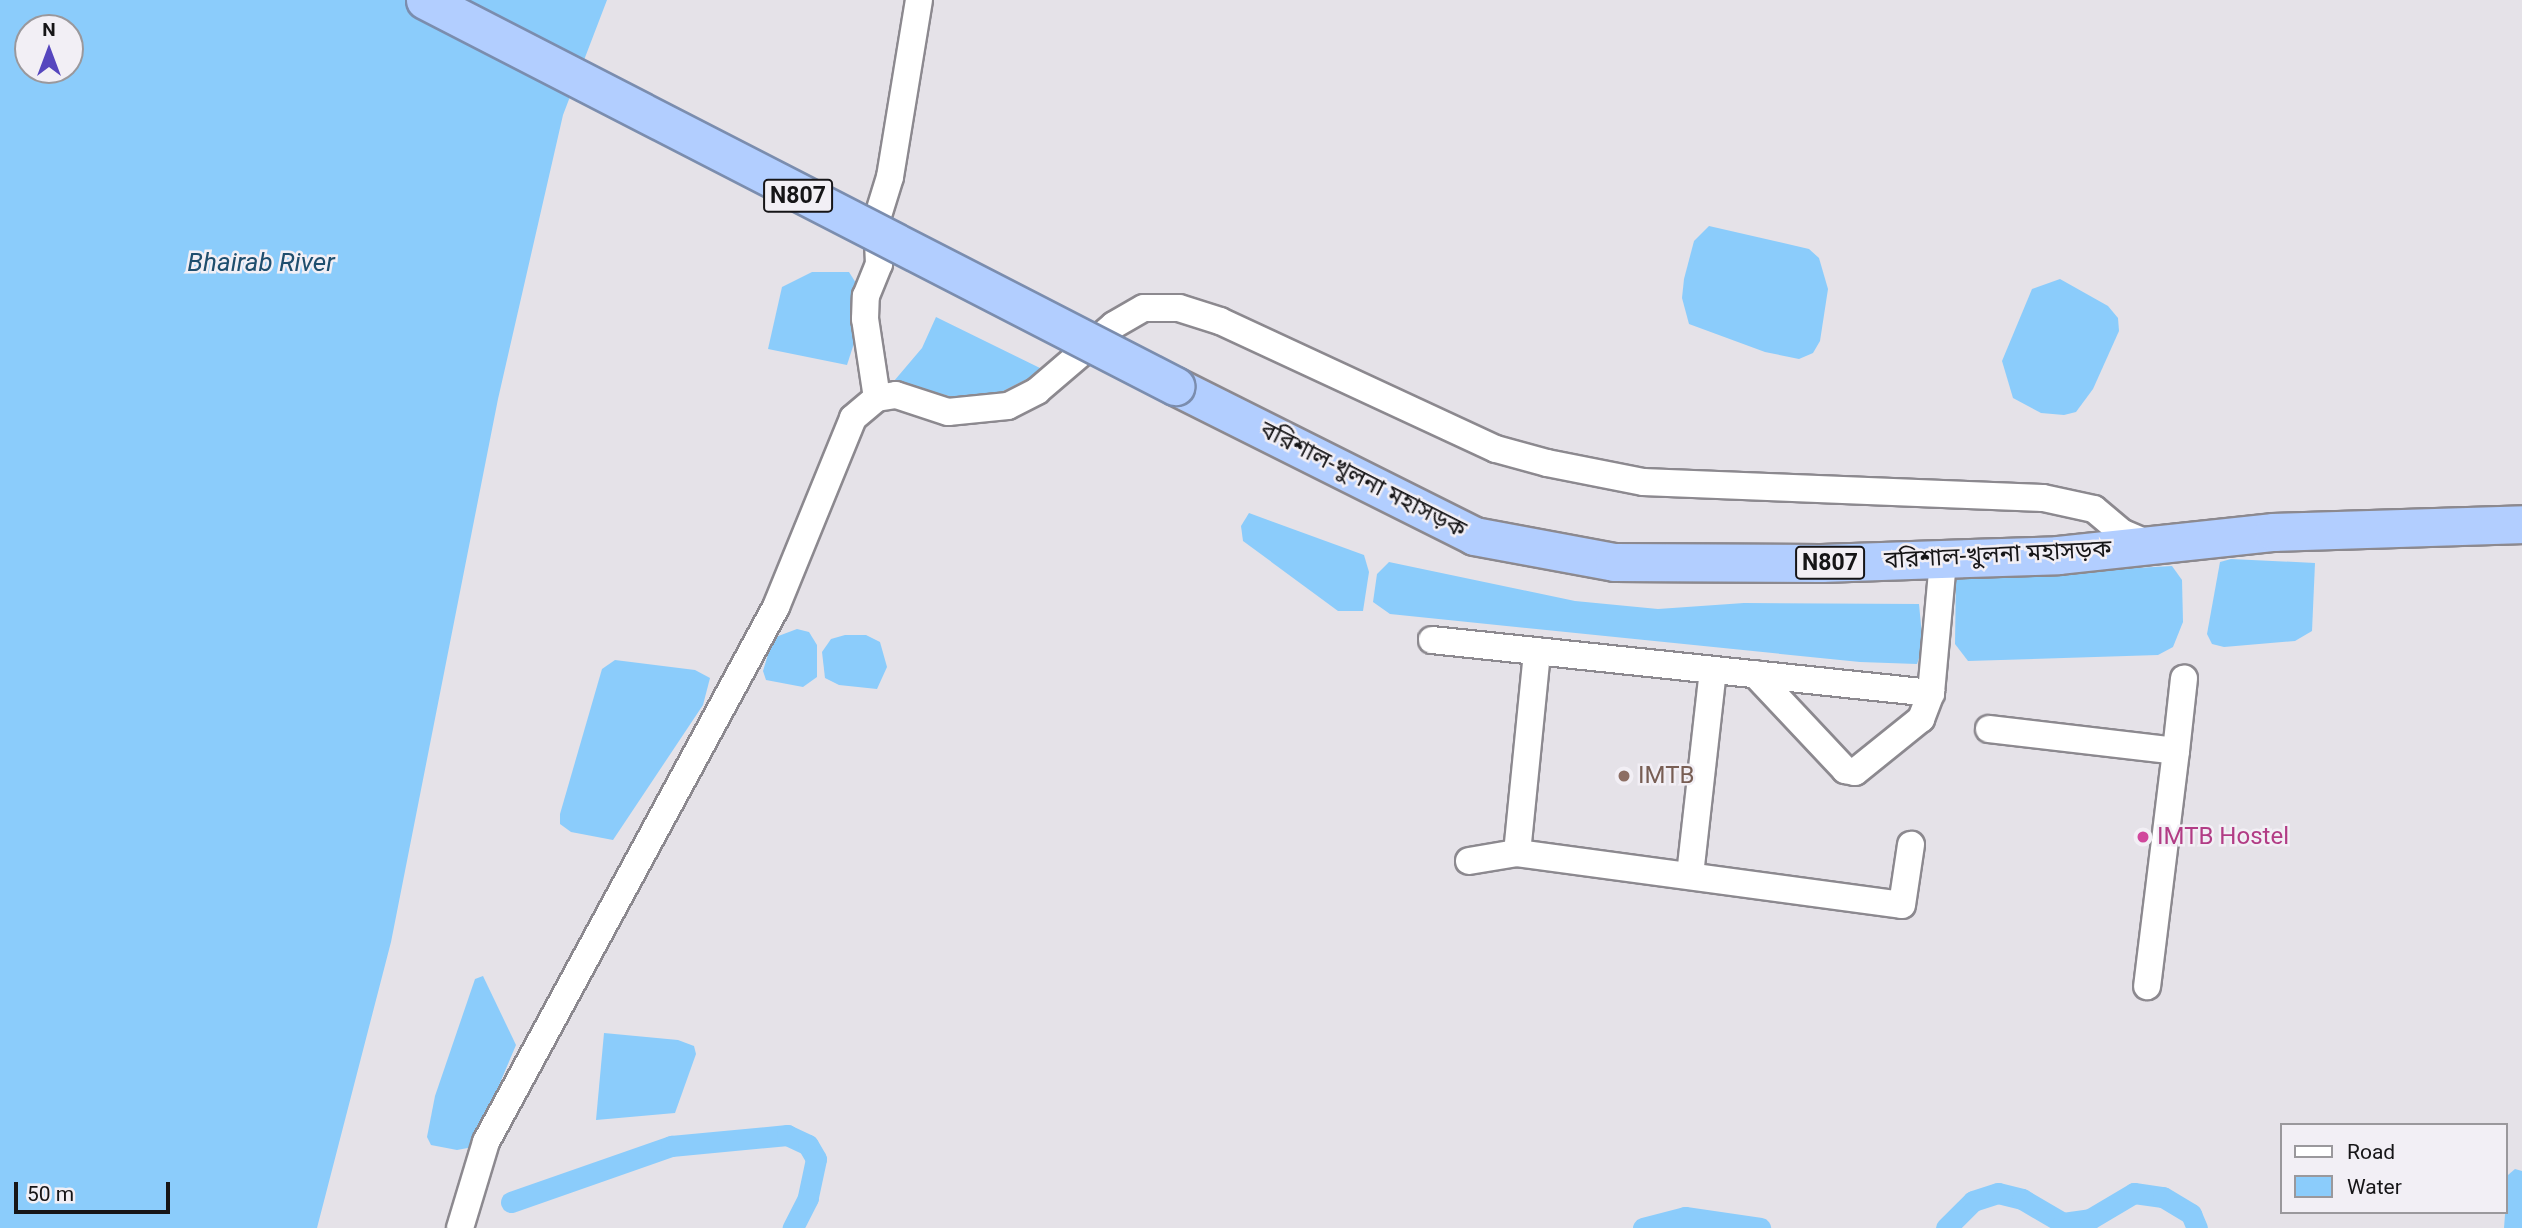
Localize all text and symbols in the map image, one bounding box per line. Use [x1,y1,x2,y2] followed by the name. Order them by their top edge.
[14,14,84,84] north arrow
[42,18,56,41] text: N
[763,176,833,216] road number: N807
[187,247,335,279] water label: Bhairab River
[1255,416,1471,544] street label: বরিশাল-খুলনা মহাসড়ক
[1884,535,2112,575] street label: বরিশাল-খুলনা মহাসড়ক
[1795,544,1865,582] road number: N807
[1638,762,1694,790] place label: IMTB
[1616,768,1632,784] marker: IMTB
[2157,823,2289,851] place label: IMTB Hostel
[2135,829,2151,845] marker: IMTB Hostel
[2280,1123,2508,1214] legend
[2347,1140,2395,1164] text: Road
[18,1168,173,1212] scale bar
[2347,1175,2402,1199] text: Water
[27,1182,74,1206] text: 50 m

